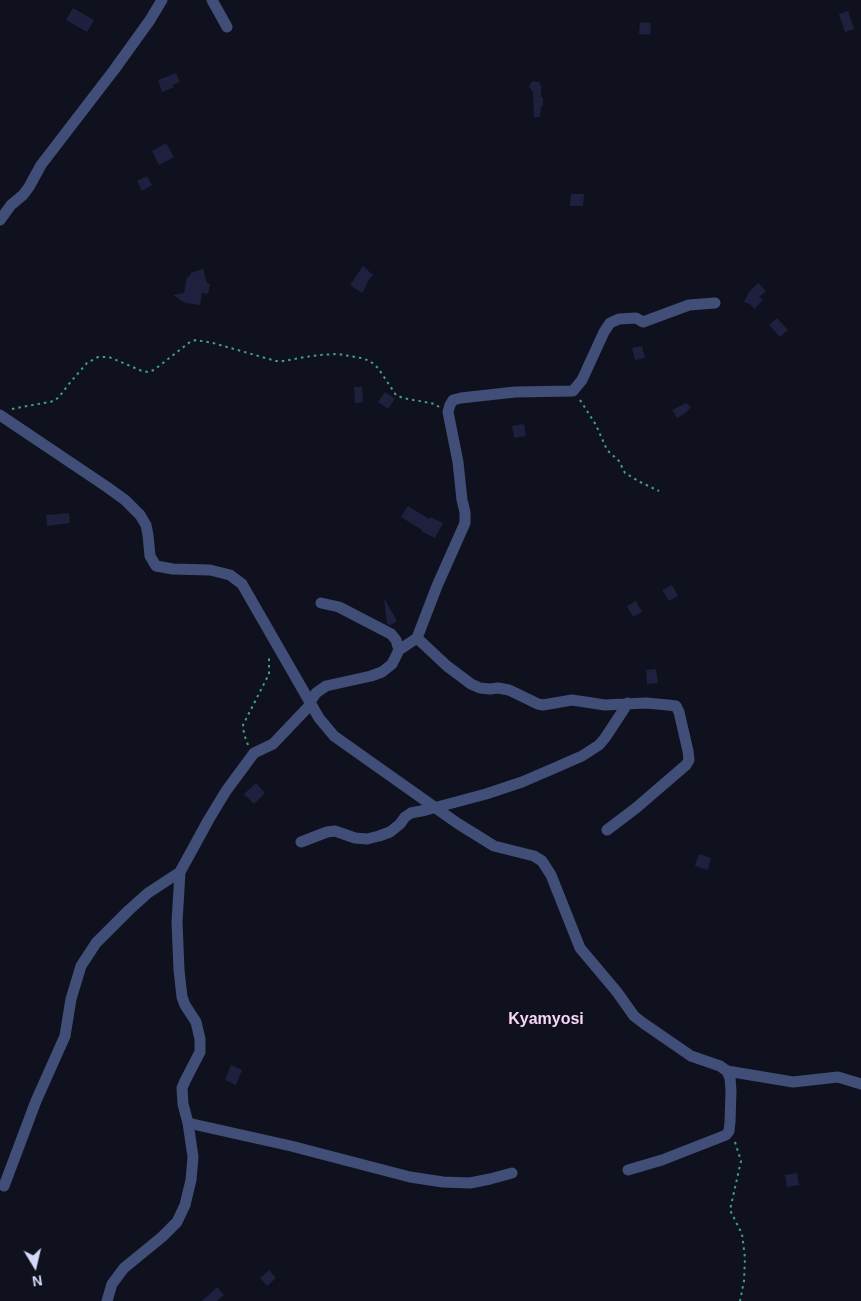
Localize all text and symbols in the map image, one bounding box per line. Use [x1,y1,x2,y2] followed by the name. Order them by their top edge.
[508,1010,584,1030] district label: Kyamyosi
[10,1241,60,1291] north arrow
[31,1272,44,1290] text: N

